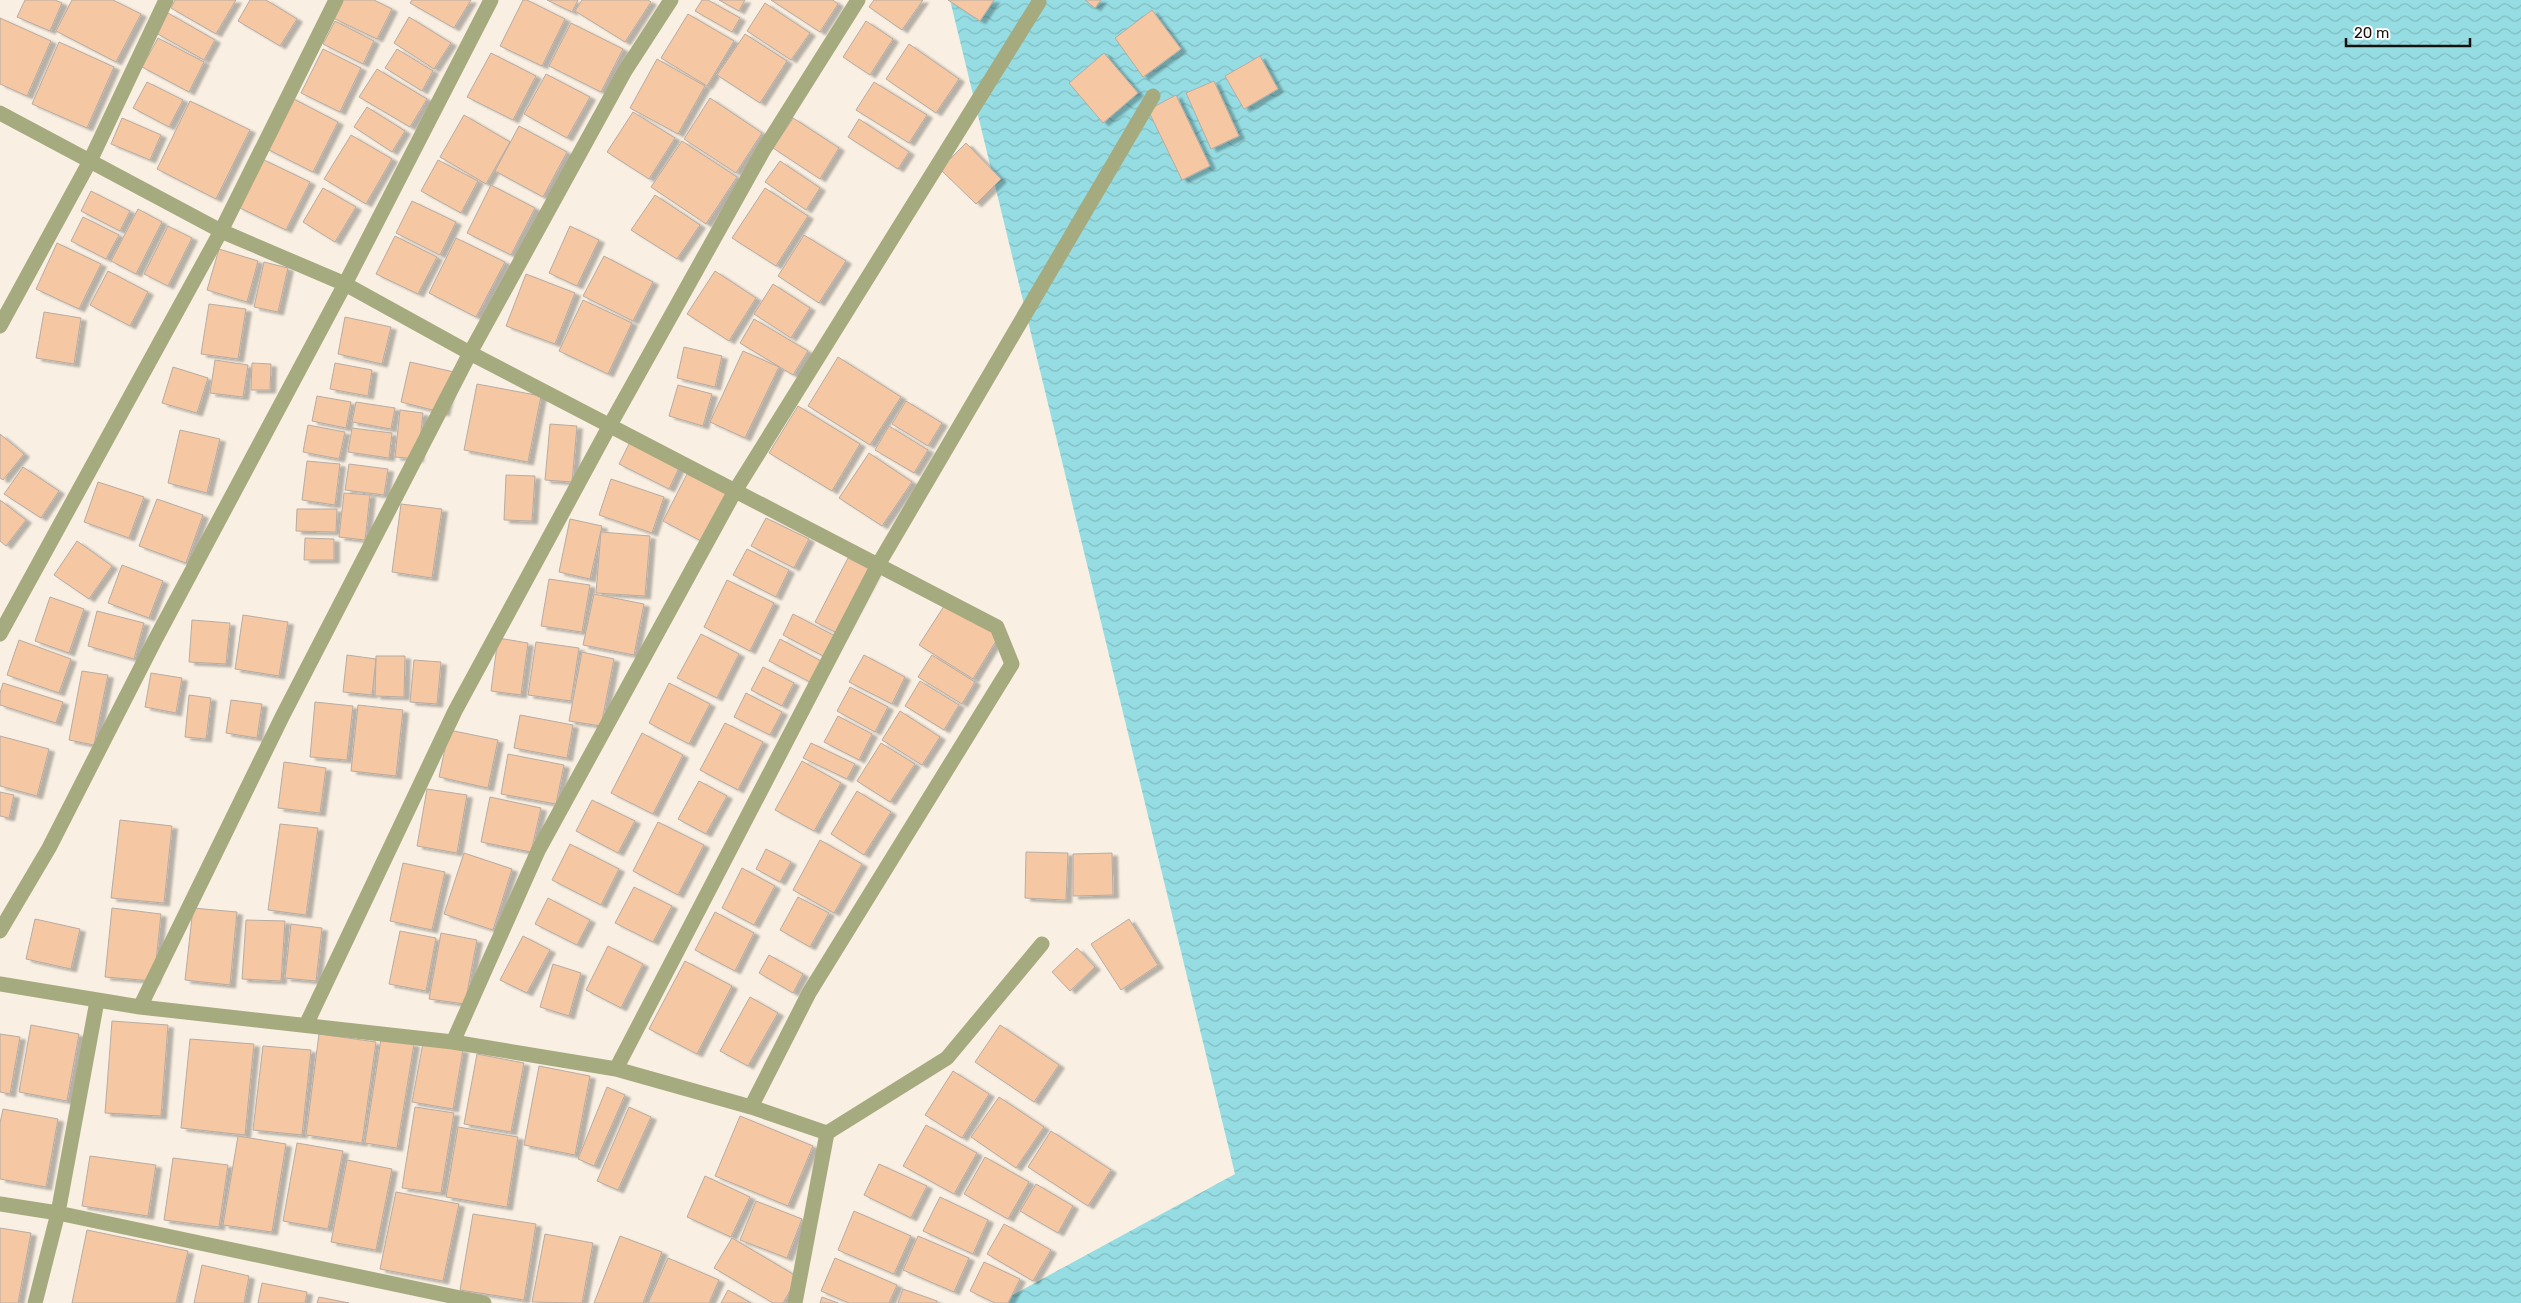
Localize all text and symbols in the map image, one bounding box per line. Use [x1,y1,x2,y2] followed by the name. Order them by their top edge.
[2346,15,2470,47] scale bar
[2354,24,2389,42] text: 20 m

